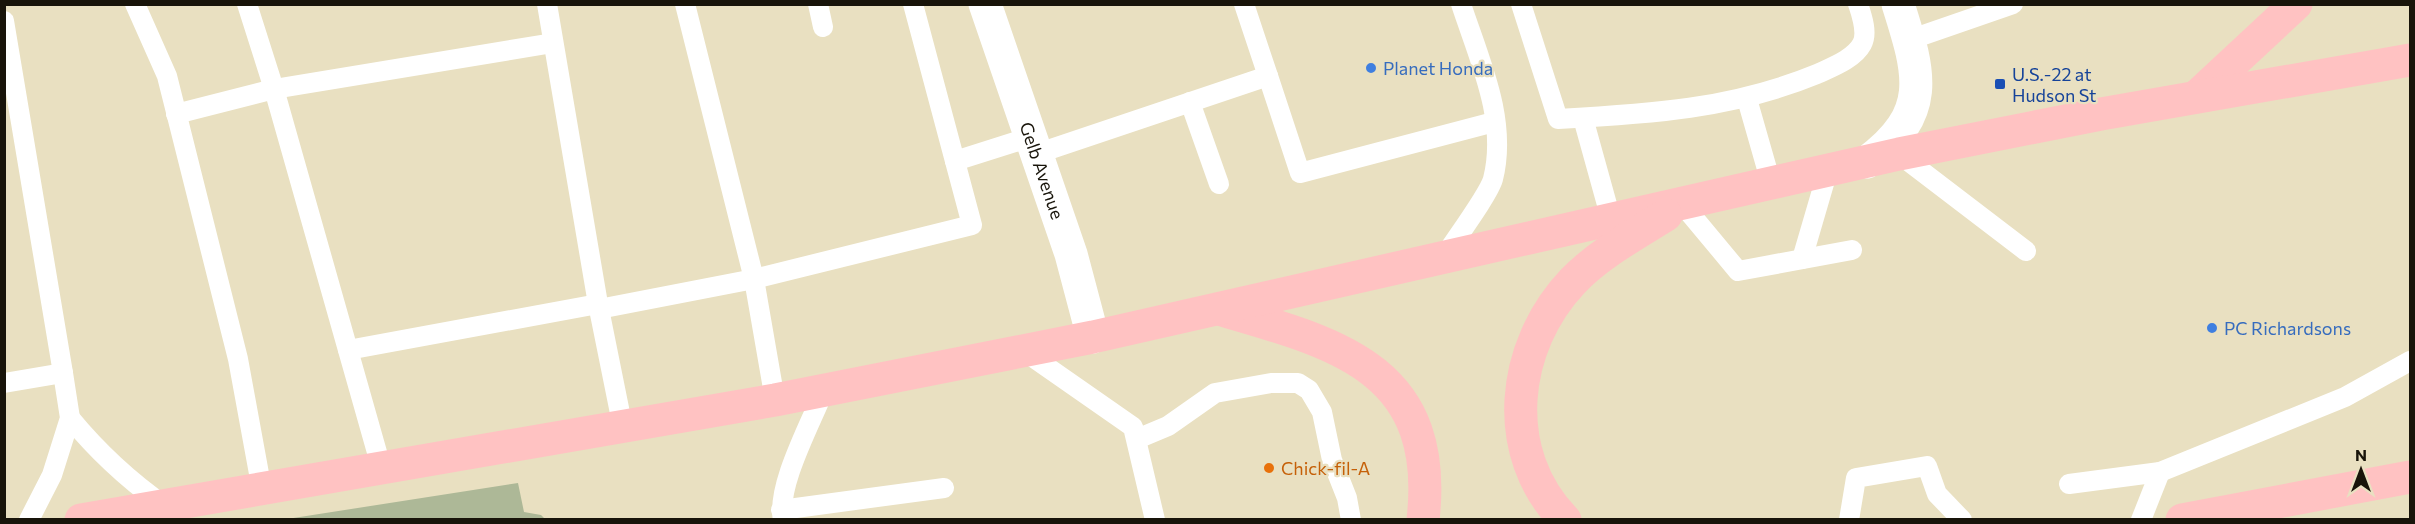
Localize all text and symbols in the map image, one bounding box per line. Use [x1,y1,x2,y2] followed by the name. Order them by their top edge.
[1383,57,1493,79] place label: Planet Honda
[1364,61,1378,75] marker: Planet Honda
[2012,63,2096,106] place label: U.S.-22 at Hudson St
[1993,77,2007,91] marker: U.S.-22 at Hudson St
[1015,119,1069,222] street label: Gelb Avenue
[2224,317,2351,339] place label: PC Richardsons
[2205,321,2219,335] marker: PC Richardsons
[2331,440,2391,500] north arrow
[2355,445,2367,464] text: N
[1281,457,1370,479] place label: Chick-fil-A
[1262,461,1276,475] marker: Chick-fil-A

